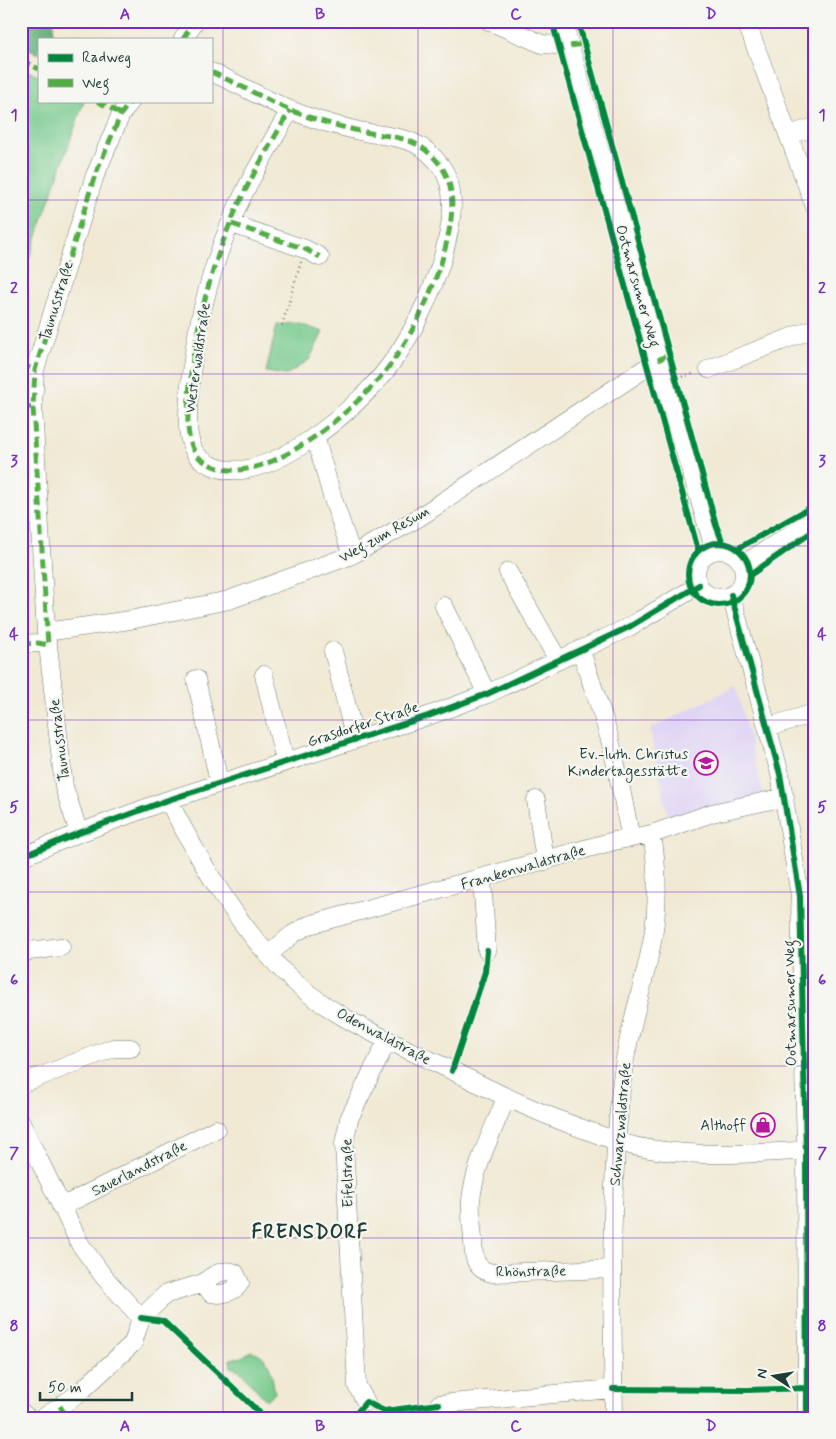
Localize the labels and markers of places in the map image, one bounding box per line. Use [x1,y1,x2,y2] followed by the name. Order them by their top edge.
[568,745,688,783] place label: Ev.-luth. Christus Kindertagesstätte
[693,750,719,776] school or university icon: Ev.-luth. Christus Kindertagesstätte
[750,1112,776,1138] shop icon: Althoff
[700,1116,746,1136] place label: Althoff

